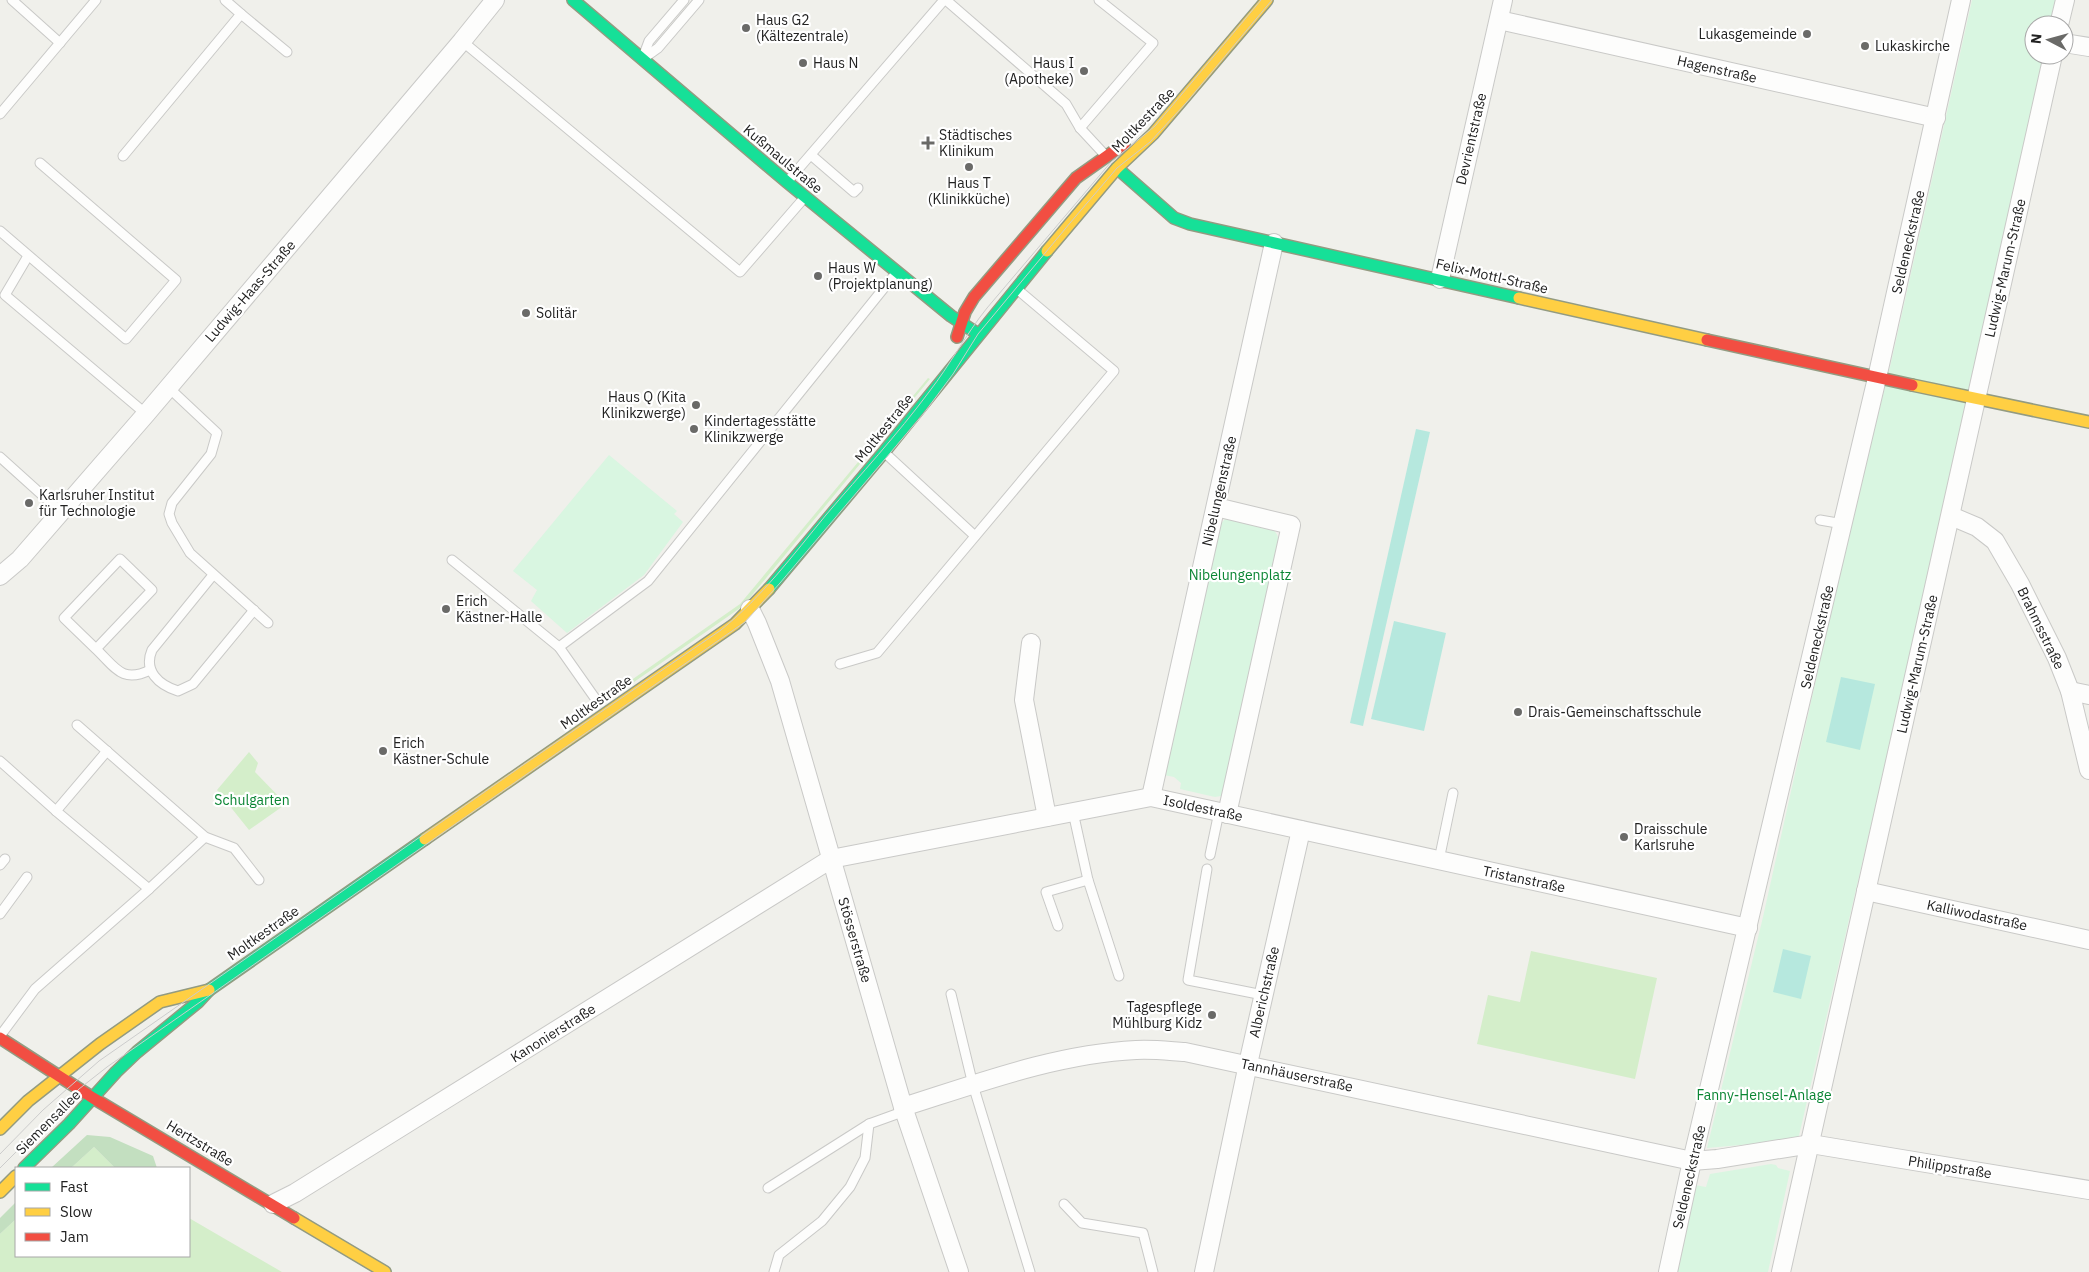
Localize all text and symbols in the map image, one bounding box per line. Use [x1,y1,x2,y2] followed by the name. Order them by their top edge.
[756,11,849,45] place label: Haus G2 (Kältezentrale)
[2024,15,2074,65] north arrow
[740,22,752,34] marker: Haus G2 (Kältezentrale)
[1699,25,1797,43] place label: Lukasgemeinde
[1801,28,1813,40] marker: Lukasgemeinde
[2027,33,2046,45] text: N
[1875,37,1950,55] place label: Lukaskirche
[1859,40,1871,52] marker: Lukaskirche
[1675,51,1759,87] street label: Hagenstraße
[813,54,858,72] place label: Haus N
[1004,54,1074,88] place label: Haus I (Apotheke)
[797,57,809,69] marker: Haus N
[1078,65,1090,77] marker: Haus I (Apotheke)
[1108,83,1179,156] street label: Moltkestraße
[1452,91,1490,187] street label: Devrientstraße
[740,121,827,198] street label: Kußmaulstraße
[939,126,1013,160] place label: Städtisches Klinikum
[921,136,935,150] marker: Städtisches Klinikum
[963,161,975,173] marker: Haus T (Klinikküche)
[928,174,1010,208] place label: Haus T (Klinikküche)
[1887,188,1929,296] street label: Seldeneckstraße
[1980,197,2030,339] street label: Ludwig-Marum-Straße
[201,236,299,346] street label: Ludwig-Haas-Straße
[1434,254,1550,298] street label: Felix-Mottl-Straße
[828,259,933,293] place label: Haus W (Projektplanung)
[812,270,824,282] marker: Haus W (Projektplanung)
[536,304,577,322] place label: Solitär
[520,307,532,319] marker: Solitär
[602,388,687,422] place label: Haus Q (Kita Klinikzwerge)
[851,390,917,466] street label: Moltkestraße
[690,399,702,411] marker: Haus Q (Kita Klinikzwerge)
[704,412,816,446] place label: Kindertagesstätte Klinikzwerge
[688,423,700,435] marker: Kindertagesstätte Klinikzwerge
[1198,434,1241,548] street label: Nibelungenstraße
[39,486,155,520] place label: Karlsruher Institut für Technologie
[23,497,35,509] marker: Karlsruher Institut für Technologie
[1189,566,1292,584] park label: Nibelungenplatz
[1796,583,1838,691] street label: Seldeneckstraße
[2013,584,2069,672] street label: Brahmsstraße
[456,592,543,626] place label: Erich Kästner-Halle
[1892,593,1942,735] street label: Ludwig-Marum-Straße
[440,603,452,615] marker: Erich Kästner-Halle
[557,670,636,733] street label: Moltkestraße
[1528,703,1702,721] place label: Drais-Gemeinschaftsschule
[1512,706,1524,718] marker: Drais-Gemeinschaftsschule
[393,734,489,768] place label: Erich Kästner-Schule
[377,745,389,757] marker: Erich Kästner-Schule
[214,791,290,809] park label: Schulgarten
[1162,791,1245,825] street label: Isoldestraße
[1634,820,1708,854] place label: Draisschule Karlsruhe
[1618,831,1630,843] marker: Draisschule Karlsruhe
[1481,861,1567,897] street label: Tristanstraße
[834,895,876,985] street label: Stösserstraße
[1925,896,2029,934] street label: Kalliwodastraße
[224,901,303,964] street label: Moltkestraße
[1245,944,1283,1039] street label: Alberichstraße
[1112,998,1203,1032] place label: Tagespflege Mühlburg Kidz
[507,999,599,1066] street label: Kanonierstraße
[1206,1009,1218,1021] marker: Tagespflege Mühlburg Kidz
[1239,1054,1355,1096] street label: Tannhäuserstraße
[12,1086,84,1158] street label: Siemensallee
[1696,1086,1832,1104] park label: Fanny-Hensel-Anlage
[163,1116,237,1170] street label: Hertzstraße
[1668,1123,1710,1231] street label: Seldeneckstraße
[1907,1152,1993,1183] street label: Philippstraße
[15,1167,190,1257] legend
[60,1177,88,1196] text: Fast
[60,1202,93,1221] text: Slow
[60,1227,89,1246] text: Jam

